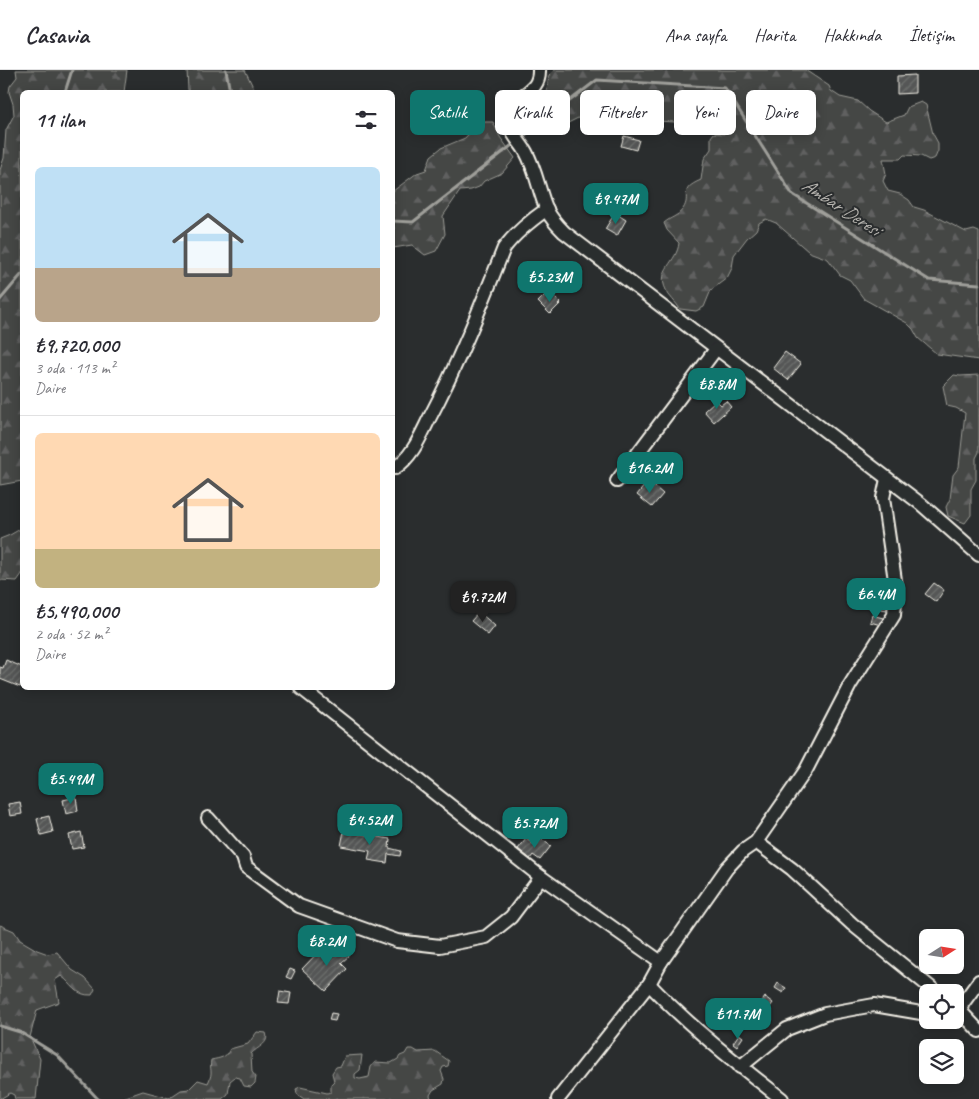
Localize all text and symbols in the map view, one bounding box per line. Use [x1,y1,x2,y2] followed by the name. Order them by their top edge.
[25,20,89,50] text: Casavia
[665,24,726,46] text: Ana sayfa
[754,24,795,46] text: Harita
[823,24,881,46] text: Hakkında
[909,24,954,46] text: İletişim
[410,90,485,135] chip: Satılık
[495,90,570,135] chip: Kiralık
[580,90,664,135] chip: Filtreler
[674,90,736,135] chip: Yeni
[746,90,816,135] chip: Daire
[352,106,380,134] icon: filters
[35,107,85,133] text: 11 ilan
[797,173,888,244] water label: Ambar Deresi
[575,182,657,225] pin: ₺9.47M
[594,189,638,209] text: ₺9.47M
[163,200,253,290] icon: home
[509,260,591,303] pin: ₺5.23M
[528,267,572,287] text: ₺5.23M
[35,332,119,358] text: ₺9,720,000
[35,358,115,378] text: 3 oda · 113 m²
[682,368,752,410] pin: ₺8.8M
[699,374,735,394] text: ₺8.8M
[35,378,65,398] text: Daire
[609,452,691,494] pin: ₺16.2M
[628,458,672,478] text: ₺16.2M
[163,465,253,555] icon: home
[841,578,911,620] pin: ₺6.4M
[442,580,524,623] pin: ₺9.72M
[858,584,894,604] text: ₺6.4M
[461,587,505,607] text: ₺9.72M
[35,598,118,624] text: ₺5,490,000
[35,624,108,644] text: 2 oda · 52 m²
[35,644,65,664] text: Daire
[30,762,112,805] pin: ₺5.49M
[49,769,93,789] text: ₺5.49M
[329,804,411,846] pin: ₺4.52M
[494,806,576,849] pin: ₺5.72M
[348,810,392,830] text: ₺4.52M
[513,813,557,833] text: ₺5.72M
[292,924,362,967] pin: ₺8.2M
[919,929,964,974] north arrow
[919,929,964,1084] map controls
[309,931,345,951] text: ₺8.2M
[919,984,964,1029] button: locate
[697,998,779,1040] pin: ₺11.7M
[716,1004,760,1024] text: ₺11.7M
[919,1039,964,1084] button: layers

